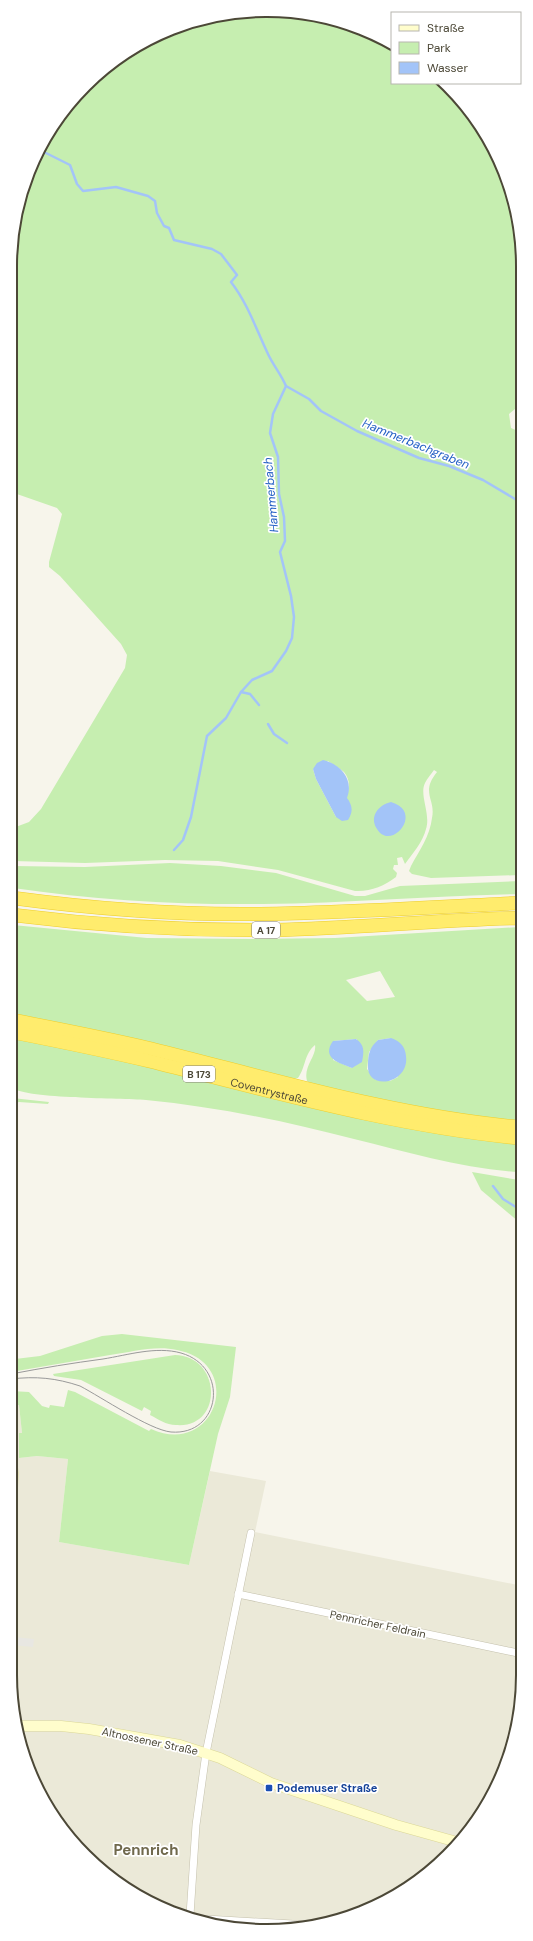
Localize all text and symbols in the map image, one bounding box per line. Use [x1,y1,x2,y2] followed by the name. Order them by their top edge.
[391,12,521,84] legend
[427,20,464,36] text: Straße
[427,40,451,56] text: Park
[427,60,468,76] text: Wasser
[360,415,472,473] water label: Hammerbachgraben
[260,457,282,533] water label: Hammerbach
[252,922,280,938] road number: A 17
[183,1066,215,1082] road number: B 173
[229,1075,309,1107] street label: Coventrystraße
[329,1607,427,1641] street label: Pennricher Feldrain
[101,1724,199,1758] street label: Altnossener Straße
[277,1781,378,1795] place label: Podemuser Straße
[264,1783,274,1793] marker: Podemuser Straße
[114,1840,179,1860] district label: Pennrich

